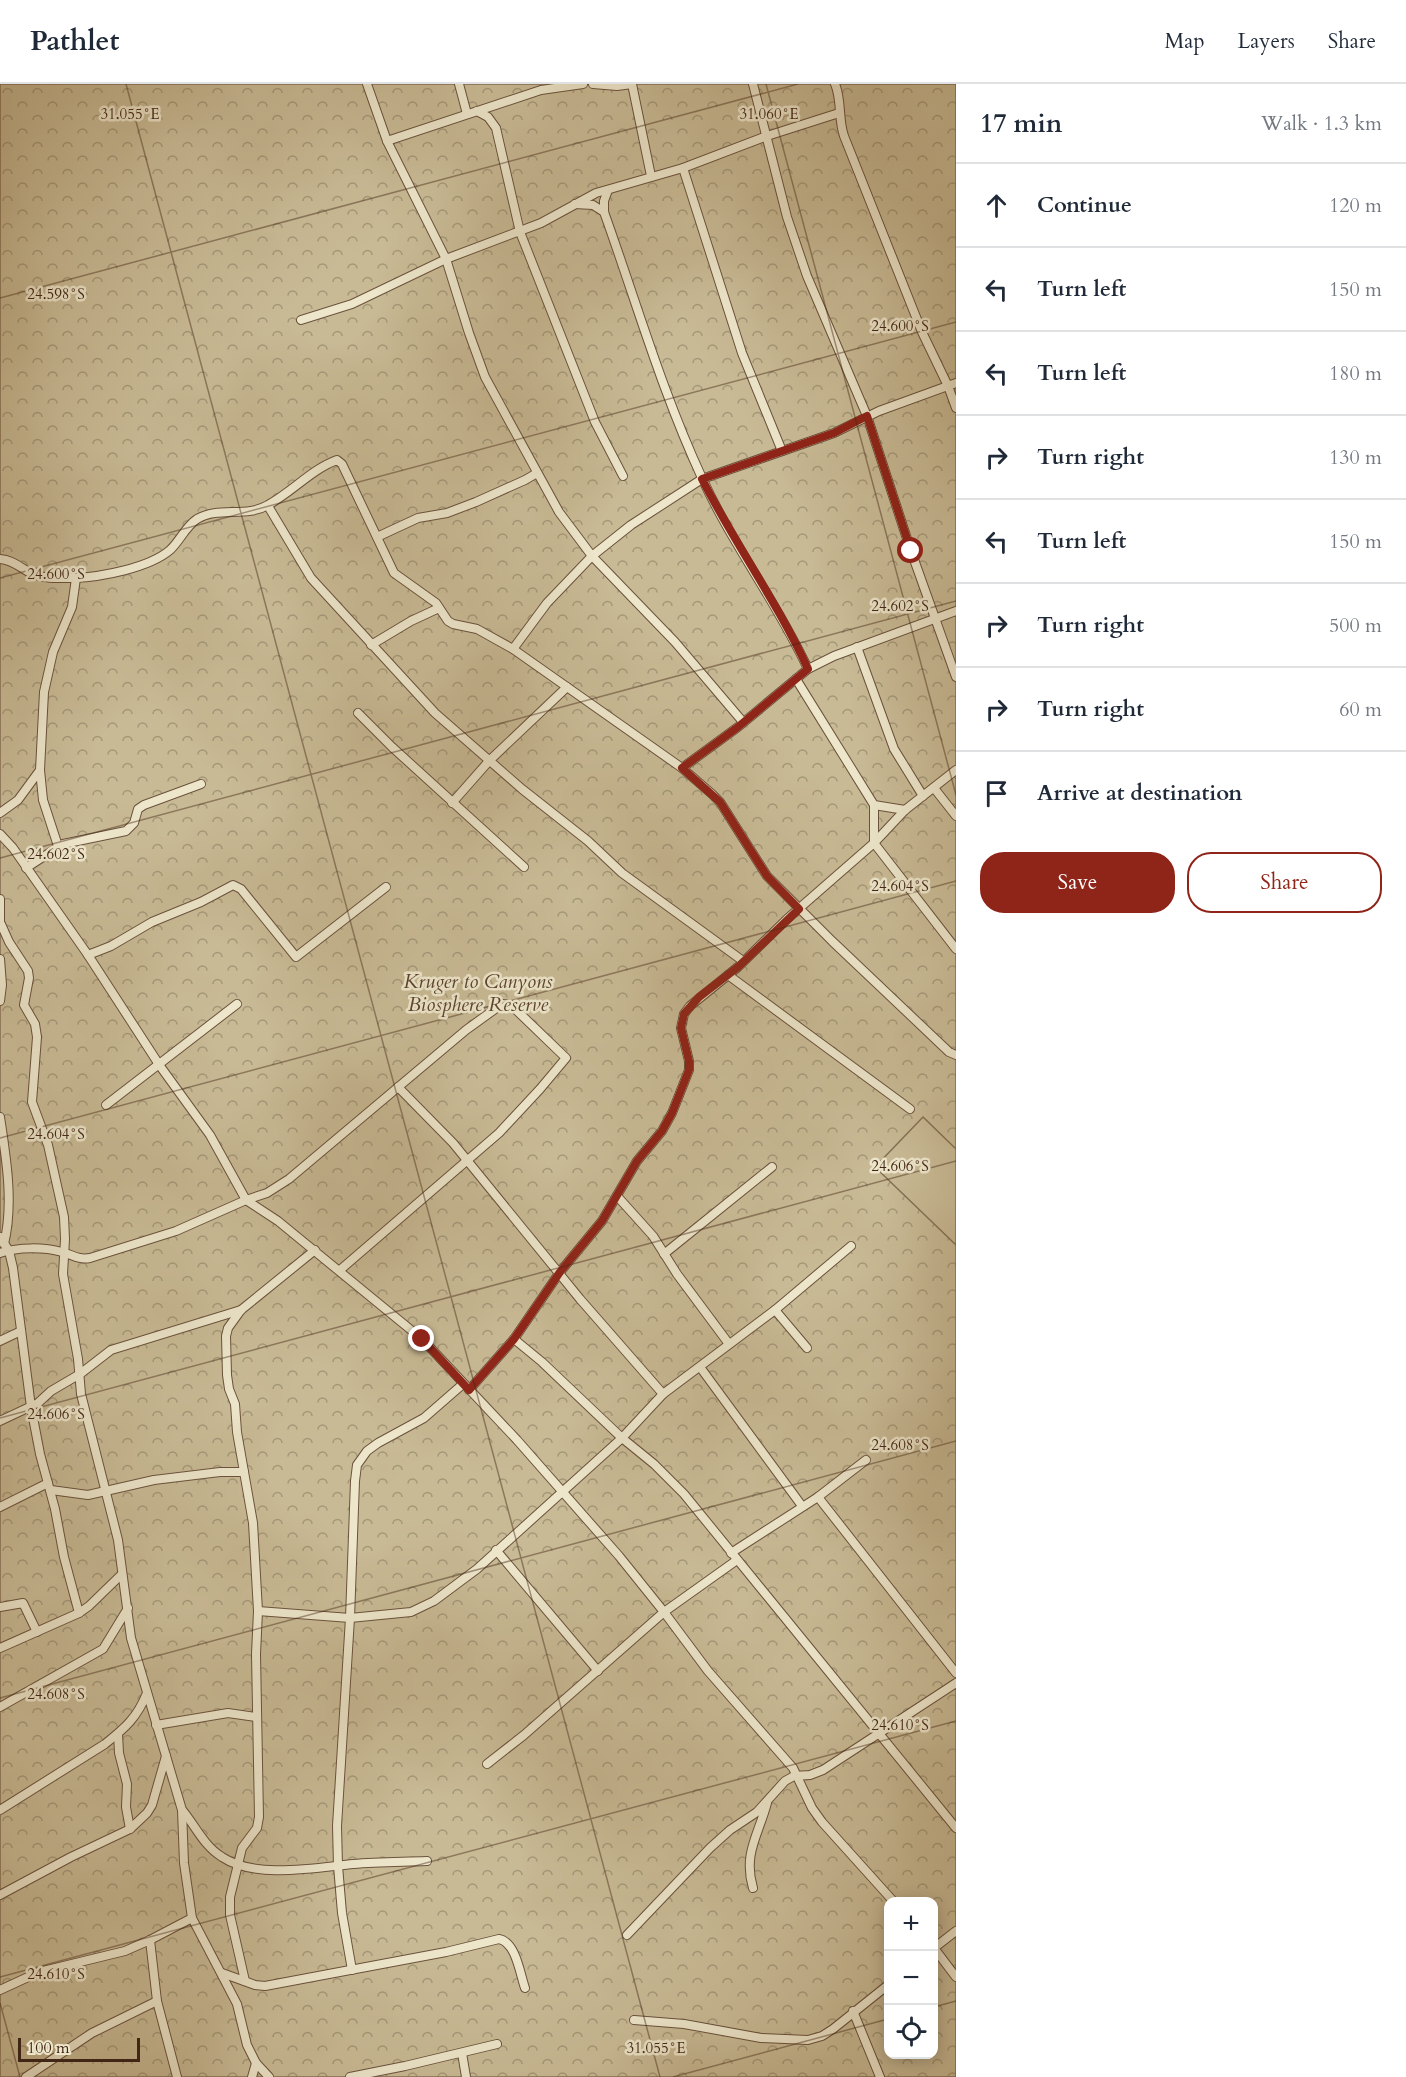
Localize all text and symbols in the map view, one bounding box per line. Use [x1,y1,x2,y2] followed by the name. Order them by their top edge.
[30,22,119,60] text: Pathlet
[1165,27,1205,56] text: Map
[1238,27,1295,56] text: Layers
[1328,27,1376,56] text: Share
[100,104,160,124] text: 31.055°E
[739,104,799,124] text: 31.060°E
[980,106,1063,141] text: 17 min
[1261,110,1382,137] text: Walk · 1.3 km
[980,189,1013,222] icon: ahead
[1037,190,1132,220] text: Continue
[1329,192,1382,219] text: 120 m
[980,273,1013,306] icon: left
[1037,274,1126,304] text: Turn left
[1329,276,1382,303] text: 150 m
[27,284,85,304] text: 24.598°S
[871,316,929,336] text: 24.600°S
[980,357,1013,390] icon: left
[1037,358,1126,388] text: Turn left
[1329,360,1382,387] text: 180 m
[980,441,1013,474] icon: right
[1037,442,1144,472] text: Turn right
[1329,444,1382,471] text: 130 m
[980,525,1013,558] icon: left
[1037,526,1126,556] text: Turn left
[1329,528,1382,555] text: 150 m
[897,537,923,563] route start
[27,564,85,584] text: 24.600°S
[871,596,929,616] text: 24.602°S
[980,609,1013,642] icon: right
[1037,610,1144,640] text: Turn right
[1329,612,1382,639] text: 500 m
[980,693,1013,726] icon: right
[1037,694,1144,724] text: Turn right
[1339,696,1382,723] text: 60 m
[980,777,1013,810] icon: arrive
[1037,778,1242,808] text: Arrive at destination
[27,844,85,864] text: 24.602°S
[980,852,1175,913] button: Save
[1187,852,1382,913] button: Share
[871,876,929,896] text: 24.604°S
[403,968,553,1018] park label: Kruger to Canyons Biosphere Reserve
[27,1124,85,1144] text: 24.604°S
[871,1156,929,1176] text: 24.606°S
[408,1325,434,1351] route end
[27,1404,85,1424] text: 24.606°S
[871,1435,929,1455] text: 24.608°S
[27,1684,85,1704] text: 24.608°S
[871,1715,929,1735] text: 24.610°S
[884,1897,938,2059] map controls
[884,1897,938,1951] button: +
[884,1951,938,2005] button: −
[27,1964,85,1984] text: 24.610°S
[884,2005,938,2059] button: locate
[18,2035,140,2062] scale bar
[27,2037,69,2059] text: 100 m
[626,2038,686,2058] text: 31.055°E

